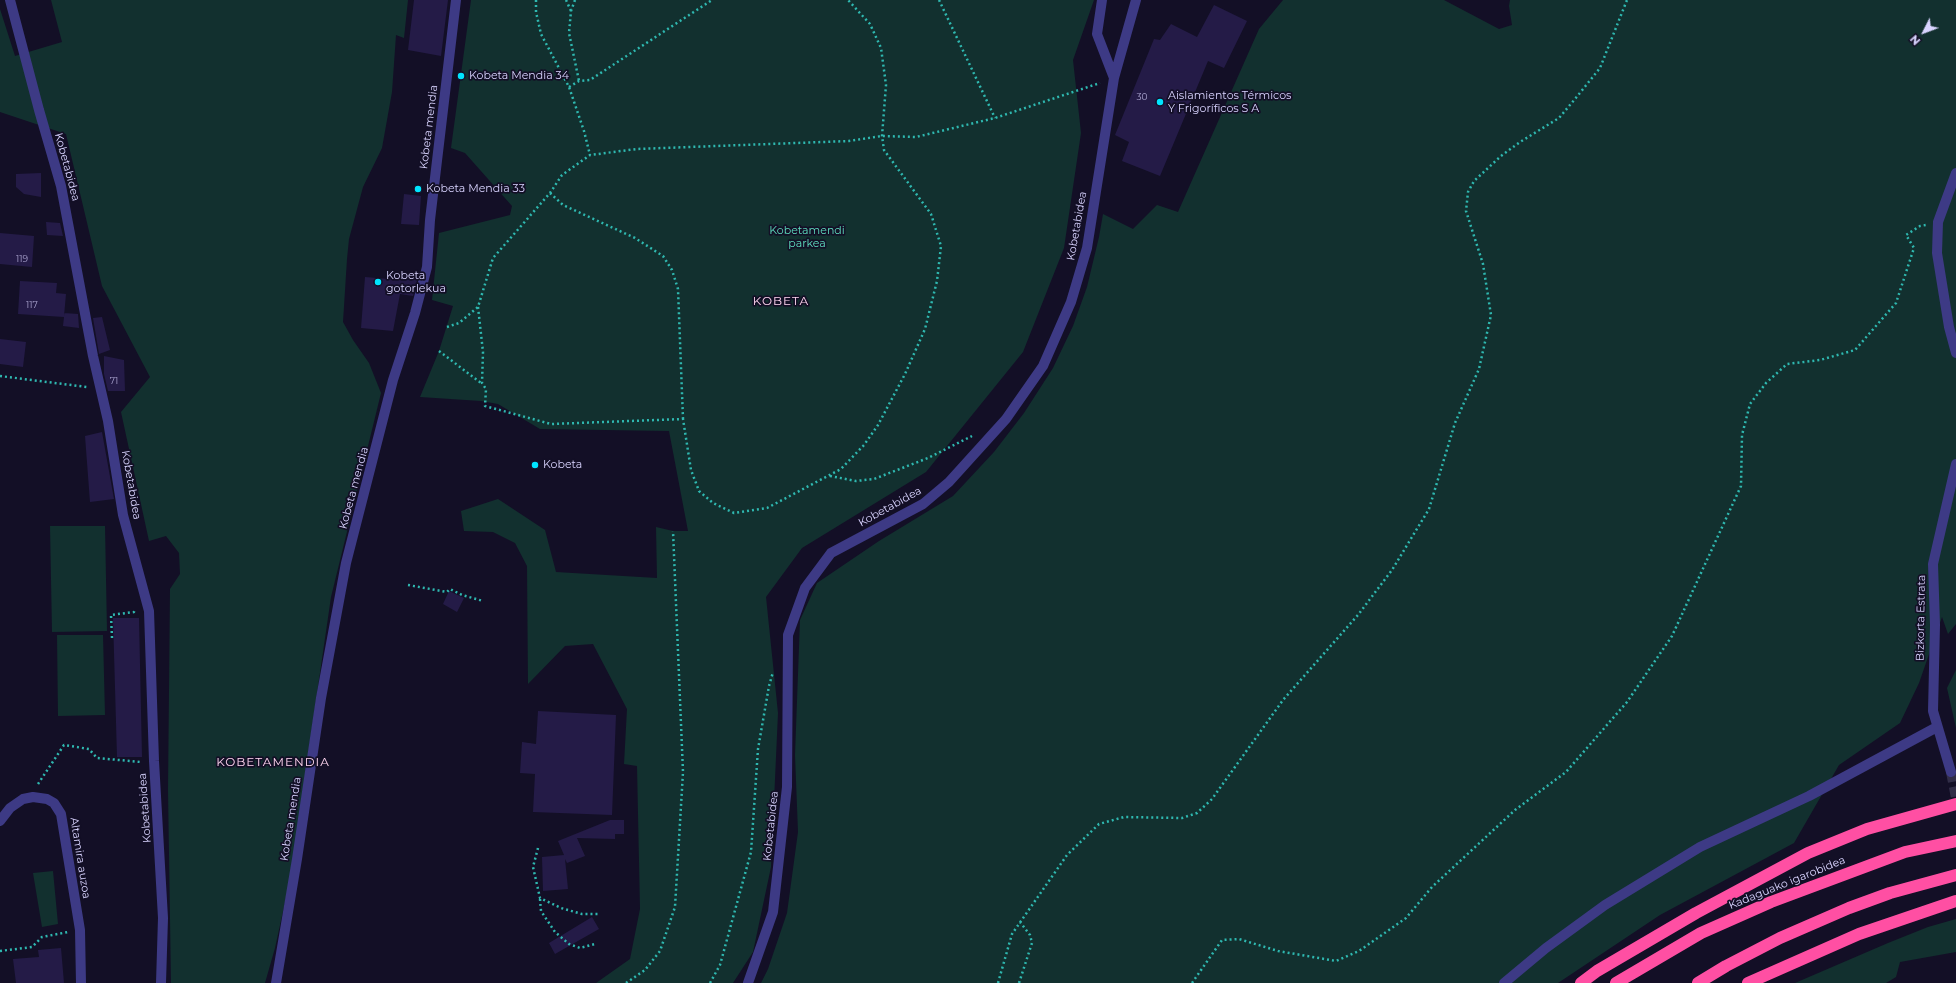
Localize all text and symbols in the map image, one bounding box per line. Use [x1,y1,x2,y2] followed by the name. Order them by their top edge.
[1904,12,1944,52] north arrow
[1907,32,1923,48] text: N
[469,69,569,83] place label: Kobeta Mendia 34
[456,71,466,81] marker: Kobeta Mendia 34
[417,84,441,170] street label: Kobeta mendia
[1168,89,1291,115] place label: Aislamientos Térmicos Y Frigoríficos S A
[1136,92,1148,102] house number: 30
[1155,97,1165,107] marker: Aislamientos Térmicos Y Frigoríficos S A
[52,131,82,203] street label: Kobetabidea
[426,182,525,196] place label: Kobeta Mendia 33
[413,184,423,194] marker: Kobeta Mendia 33
[1064,190,1090,262] street label: Kobetabidea
[769,224,845,250] park label: Kobetamendi parkea
[16,254,28,264] house number: 119
[386,269,446,295] place label: Kobeta gotorlekua
[373,277,383,287] marker: Kobeta gotorlekua
[753,294,809,308] district label: KOBETA
[26,300,38,310] house number: 117
[110,376,118,386] house number: 71
[337,445,371,531] street label: Kobeta mendia
[118,449,144,521] street label: Kobetabidea
[543,458,582,472] place label: Kobeta
[530,460,540,470] marker: Kobeta
[856,484,924,530] street label: Kobetabidea
[1914,575,1928,661] street label: Bizkorta Estrata
[216,755,330,769] district label: KOBETAMENDIA
[136,773,154,843] street label: Kobetabidea
[278,776,304,862] street label: Kobeta mendia
[761,790,781,862] street label: Kobetabidea
[67,816,93,900] street label: Altamira auzoa
[1727,854,1847,912] street label: Kadaguako igarobidea

